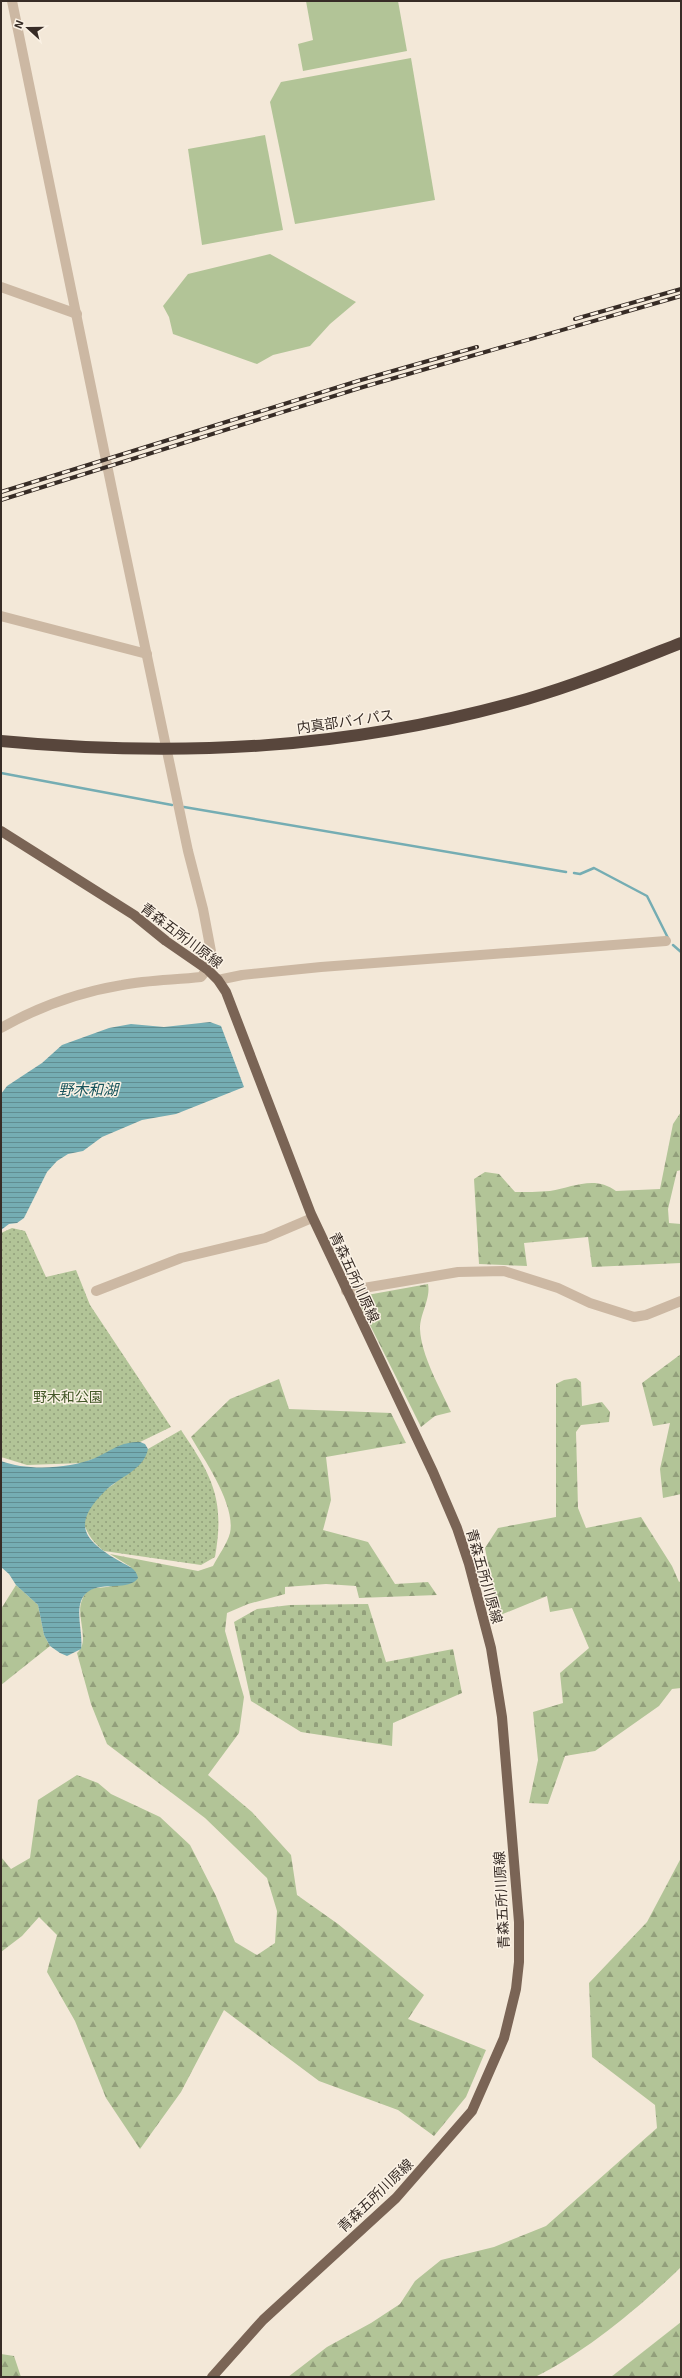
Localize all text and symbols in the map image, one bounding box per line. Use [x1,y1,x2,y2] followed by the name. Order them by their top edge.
[8,8,48,48] north arrow
[11,18,26,30] text: N
[295,706,395,736] street label: 内真部バイパス
[138,899,226,971] street label: 青森五所川原線
[58,1080,120,1098] water label: 野木和湖
[327,1229,383,1325] street label: 青森五所川原線
[33,1388,103,1405] park label: 野木和公園
[463,1527,507,1625] street label: 青森五所川原線
[490,1851,512,1949] street label: 青森五所川原線
[334,2155,416,2235] street label: 青森五所川原線

